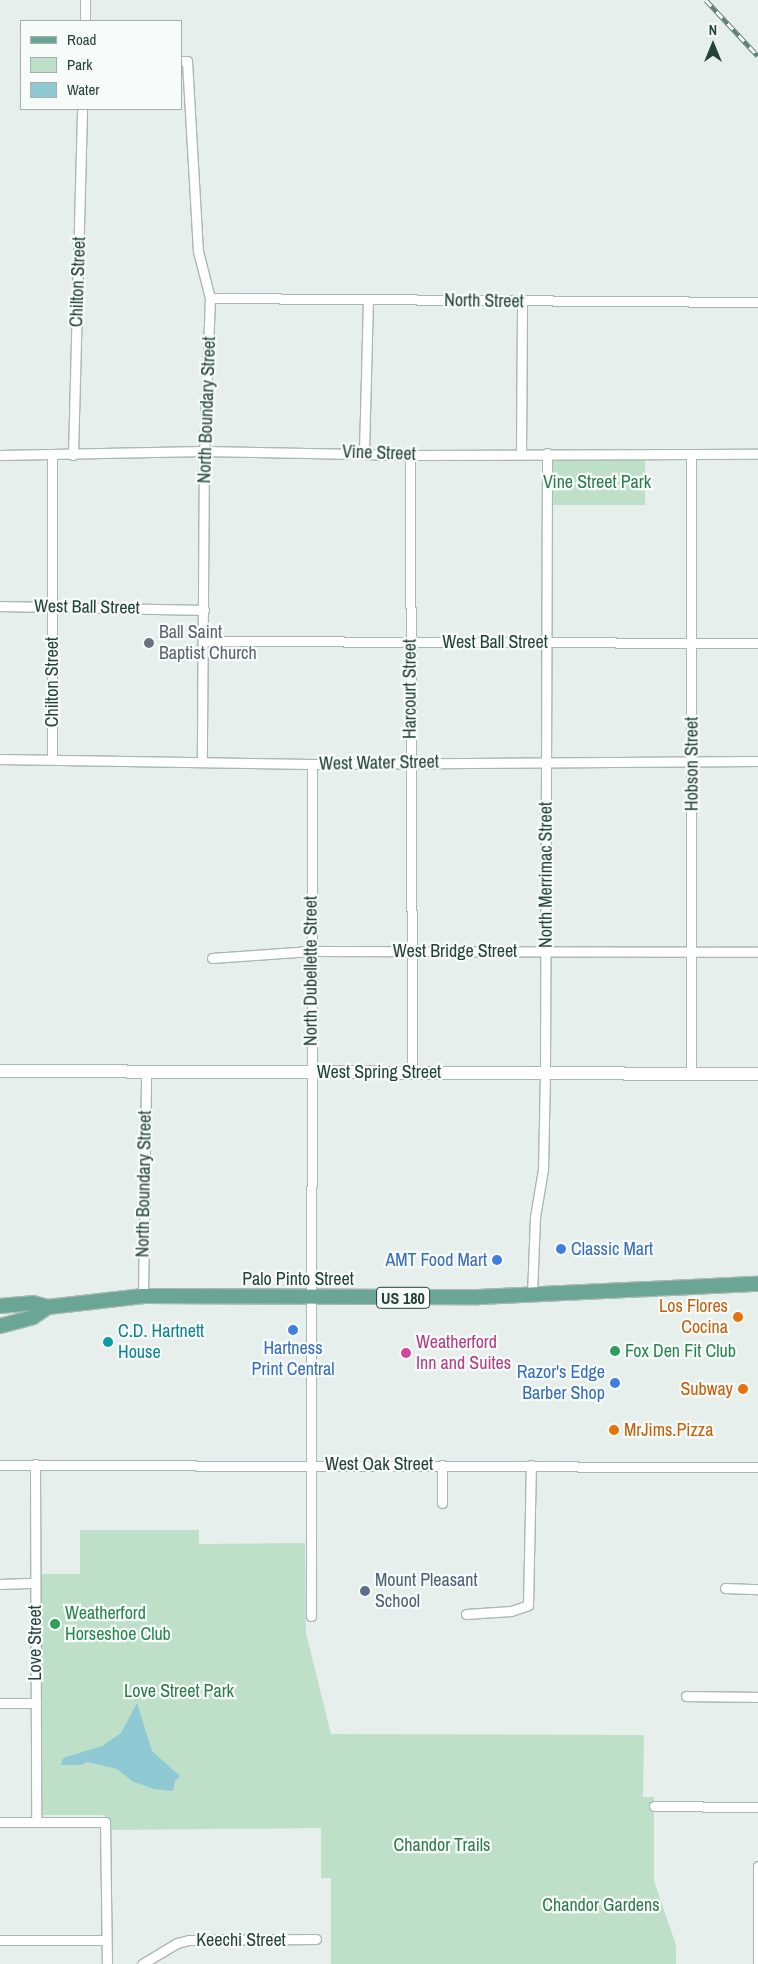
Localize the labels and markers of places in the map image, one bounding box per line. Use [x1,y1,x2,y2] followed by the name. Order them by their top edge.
[159,622,257,664] place label: Ball Saint Baptist Church
[143,637,155,649] marker: Ball Saint Baptist Church
[571,1238,653,1260] place label: Classic Mart
[555,1243,567,1255] marker: Classic Mart
[385,1249,487,1271] place label: AMT Food Mart
[491,1254,503,1266] marker: AMT Food Mart
[659,1296,728,1338] place label: Los Flores Cocina
[732,1311,744,1323] marker: Los Flores Cocina
[118,1321,204,1364] place label: C.D. Hartnett House
[287,1324,299,1336] marker: Hartness Print Central
[416,1332,511,1375] place label: Weatherford Inn and Suites
[102,1336,114,1348] marker: C.D. Hartnett House
[252,1338,334,1380] place label: Hartness Print Central
[625,1340,736,1362] place label: Fox Den Fit Club
[609,1345,621,1357] marker: Fox Den Fit Club
[400,1347,412,1359] marker: Weatherford Inn and Suites
[517,1362,605,1405] place label: Razor's Edge Barber Shop
[609,1377,621,1389] marker: Razor's Edge Barber Shop
[680,1378,733,1400] place label: Subway
[737,1383,749,1395] marker: Subway
[624,1419,713,1441] place label: MrJims.Pizza
[608,1424,620,1436] marker: MrJims.Pizza
[375,1570,478,1612] place label: Mount Pleasant School
[359,1585,371,1597] marker: Mount Pleasant School
[65,1603,171,1646] place label: Weatherford Horseshoe Club
[49,1618,61,1630] marker: Weatherford Horseshoe Club

